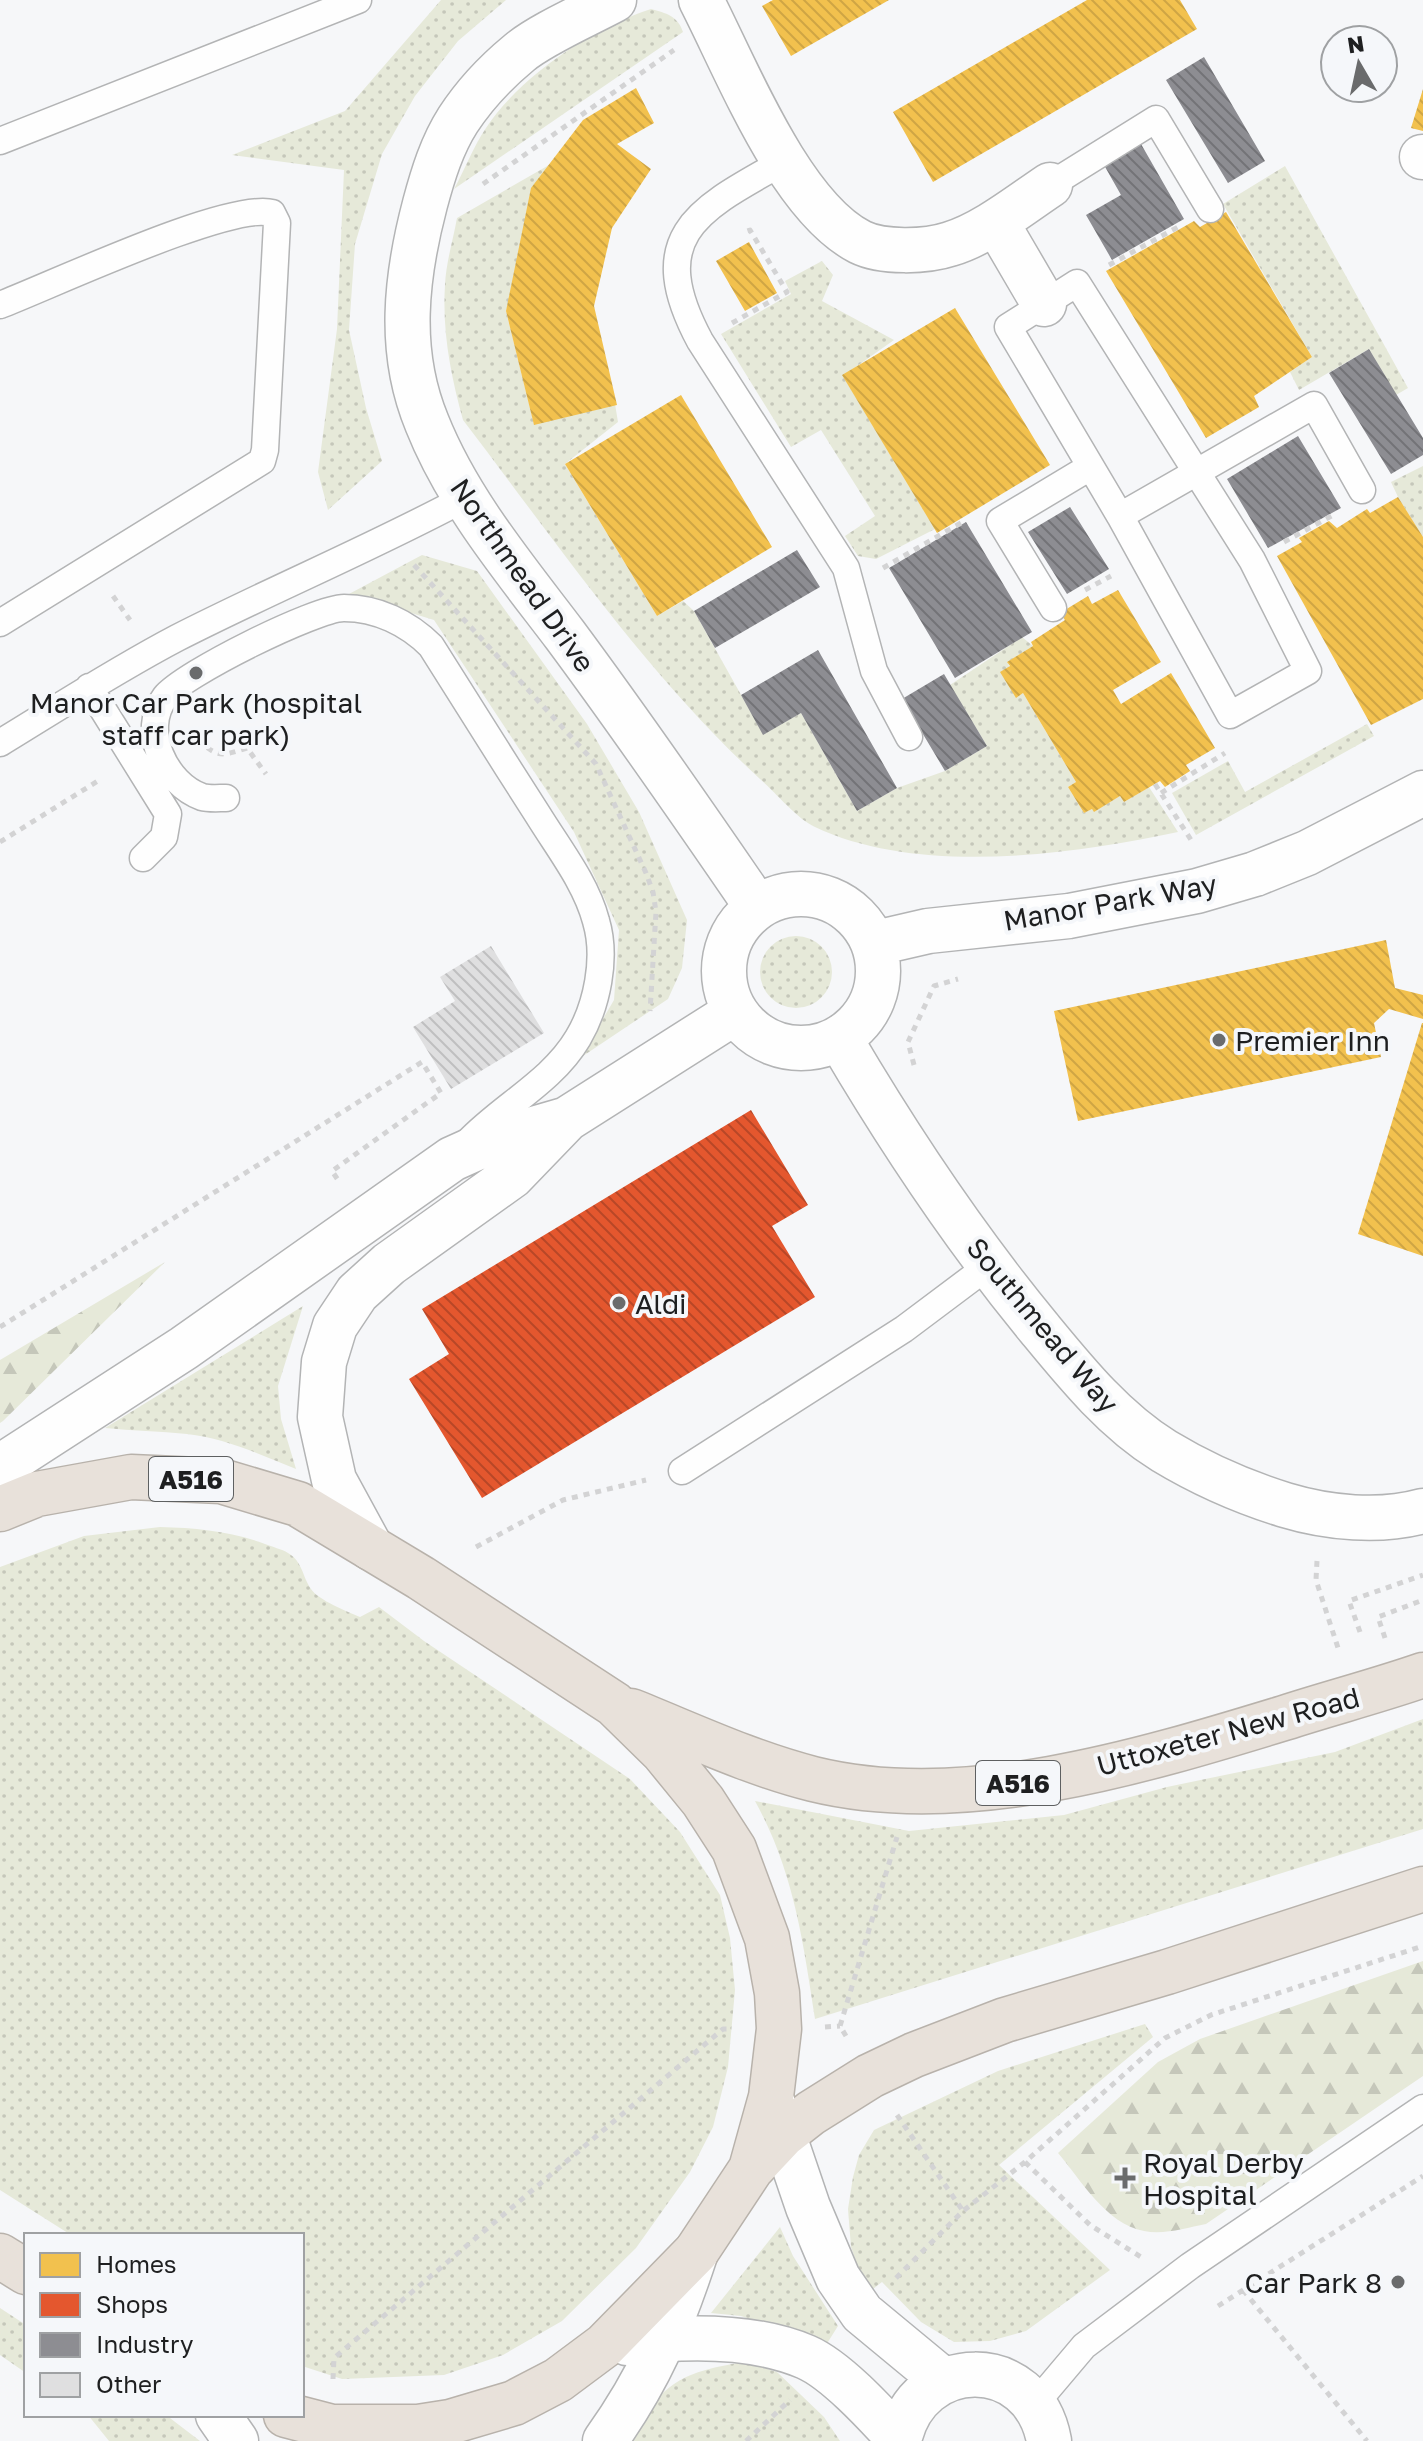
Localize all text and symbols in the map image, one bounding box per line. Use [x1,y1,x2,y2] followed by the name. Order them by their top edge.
[1319,24,1399,104] north arrow
[1345,29,1366,58] text: N
[444,472,602,678] street label: Northmead Drive
[187,664,205,682] marker: Manor Car Park (hospital staff car park)
[30,686,362,751] place label: Manor Car Park (hospital staff car park)
[1001,867,1220,937] street label: Manor Park Way
[1235,1024,1390,1057] place label: Premier Inn
[1210,1031,1228,1049] marker: Premier Inn
[960,1231,1126,1419] street label: Southmead Way
[635,1287,687,1320] place label: Aldi
[610,1294,628,1312] marker: Aldi
[149,1457,233,1501] road number: A516
[1093,1680,1363,1782] street label: Uttoxeter New Road
[976,1761,1060,1805] road number: A516
[1143,2146,1304,2211] place label: Royal Derby Hospital
[1114,2167,1136,2189] marker: Royal Derby Hospital
[24,2233,304,2417] legend
[96,2249,177,2278] text: Homes
[1245,2266,1382,2299] place label: Car Park 8
[1389,2273,1407,2291] marker: Car Park 8
[96,2289,168,2318] text: Shops
[96,2329,193,2358] text: Industry
[96,2369,161,2398] text: Other

